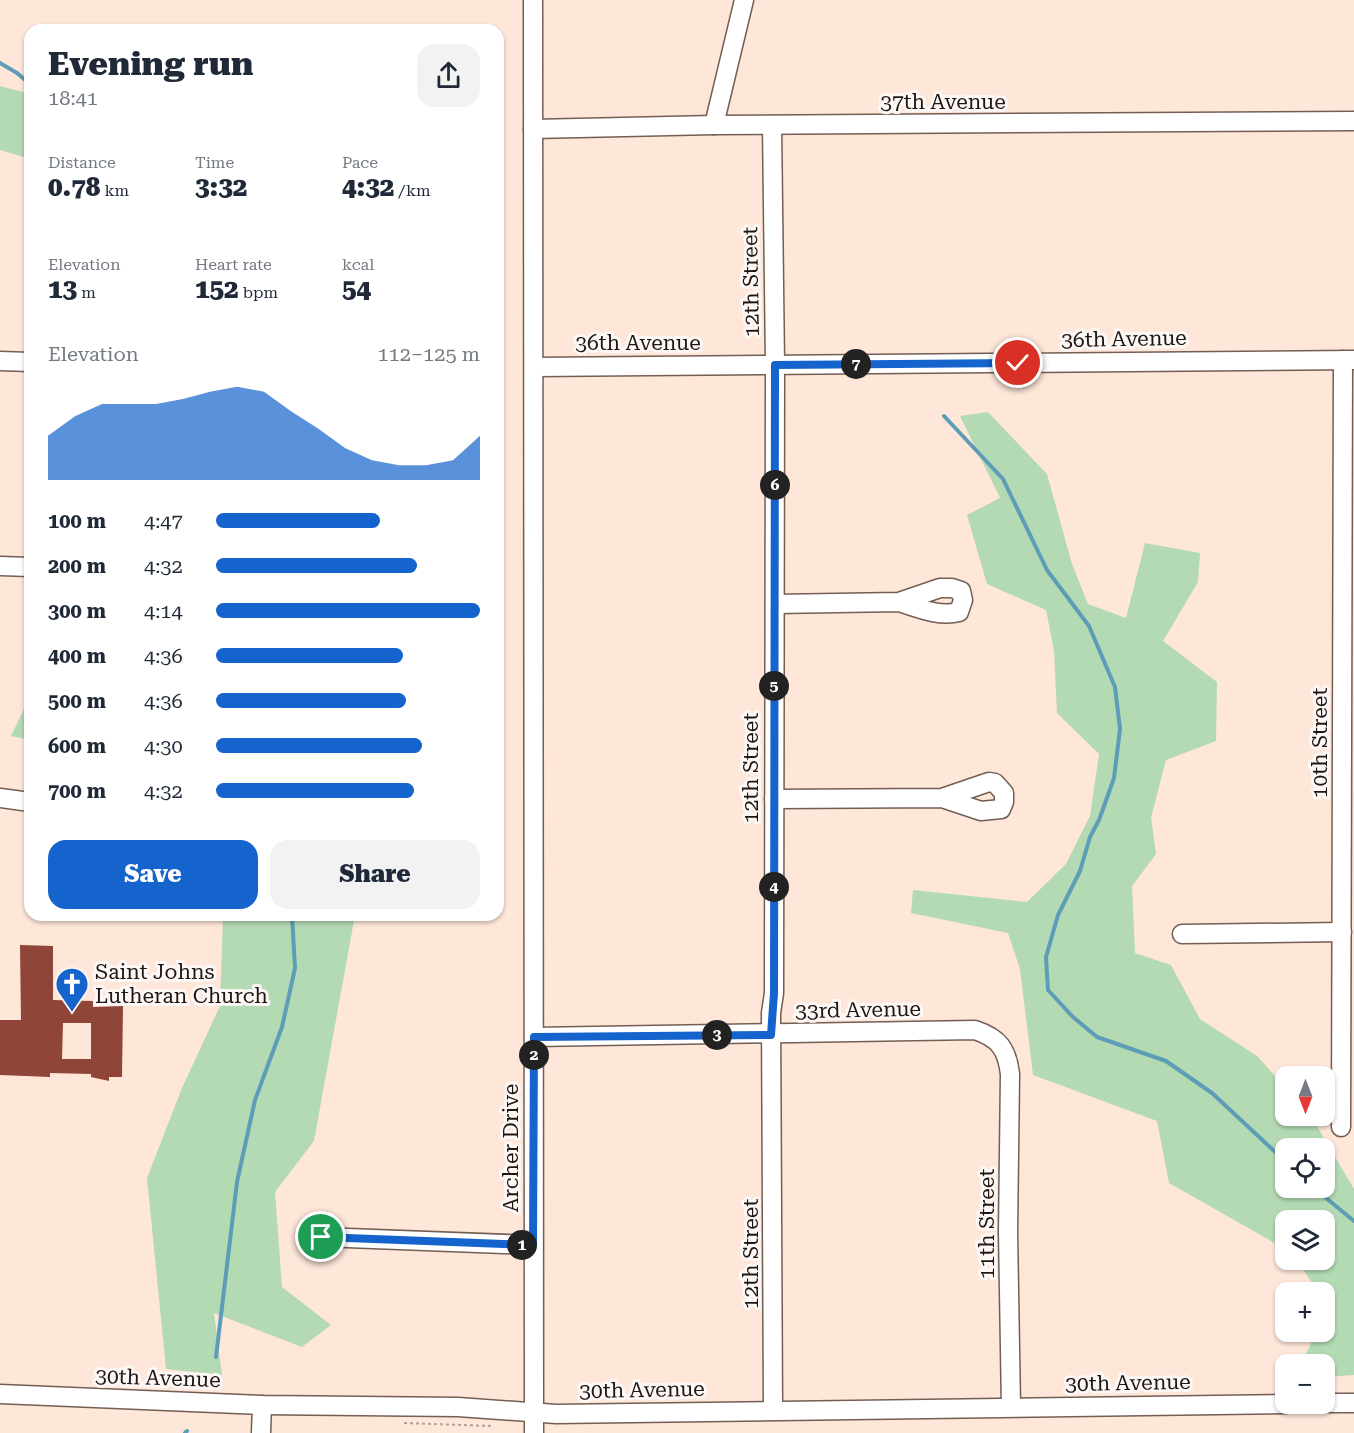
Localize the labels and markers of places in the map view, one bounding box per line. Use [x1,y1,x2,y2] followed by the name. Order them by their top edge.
[992,337,1043,388] pin
[841,349,871,379] pin: 7
[760,470,790,500] pin: 6
[759,671,789,701] pin: 5
[759,872,789,902] pin: 4
[95,960,268,1008] place label: Saint Johns Lutheran Church
[54,966,90,1013] church icon: Saint Johns Lutheran Church
[702,1020,732,1050] pin: 3
[519,1040,549,1070] pin: 2
[295,1211,346,1262] pin
[507,1230,537,1260] pin: 1

